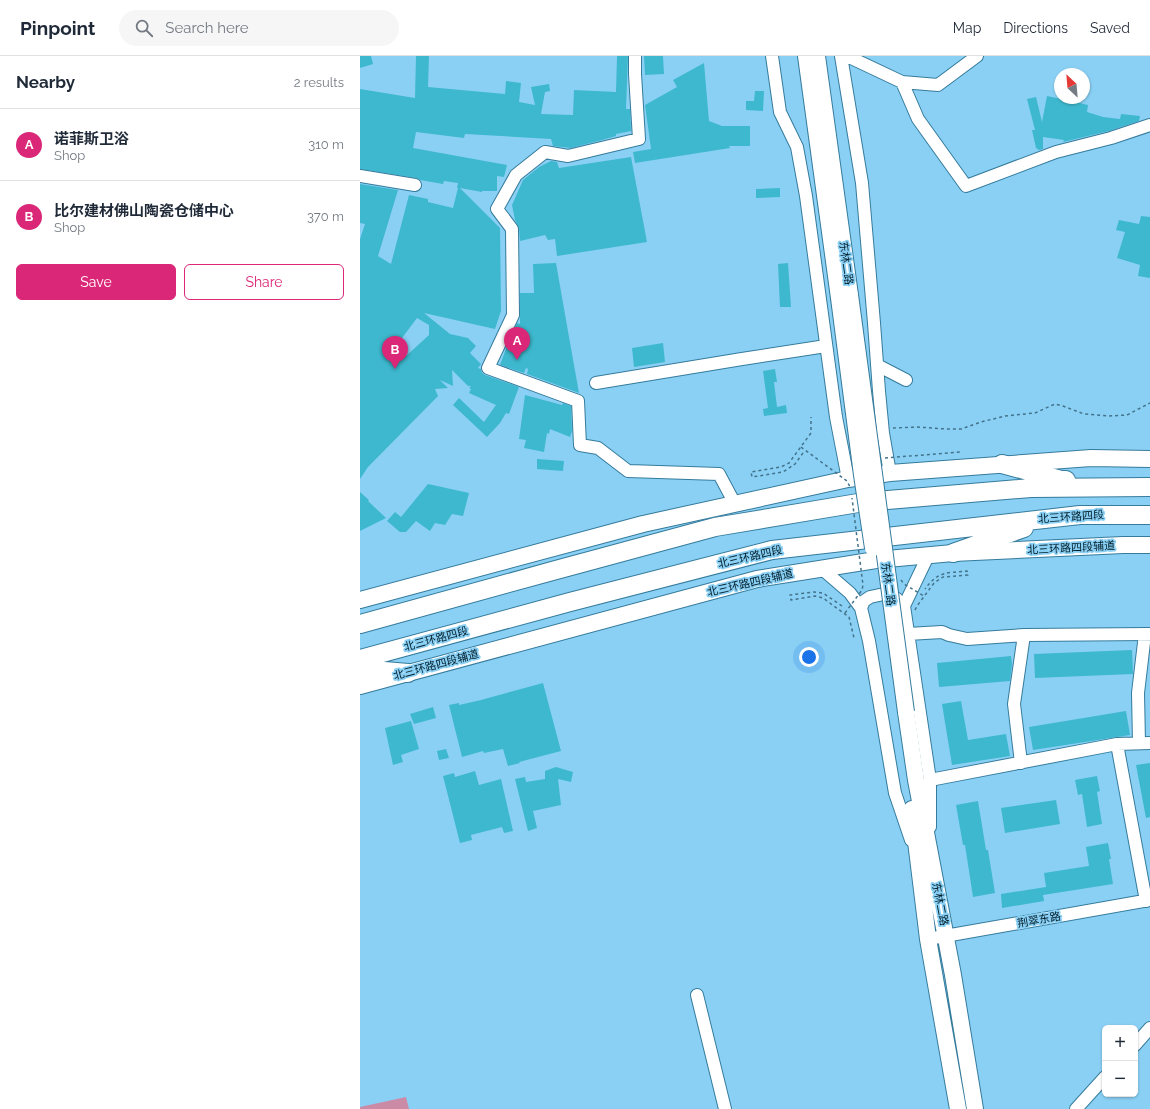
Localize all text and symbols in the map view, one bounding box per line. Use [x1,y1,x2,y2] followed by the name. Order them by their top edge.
[119,10,399,46] search box
[20,17,95,39] text: Pinpoint
[133,17,155,39] icon: search
[165,19,249,37] text: Search here
[953,20,981,36] text: Map
[1003,20,1068,36] text: Directions
[1090,20,1130,36] text: Saved
[1054,68,1090,104] north arrow
[16,72,75,92] text: Nearby
[294,75,344,90] text: 2 results
[54,130,129,148] text: 诺菲斯卫浴
[25,137,33,152] text: A
[308,137,344,152] text: 310 m
[54,148,85,163] text: Shop
[54,202,234,220] text: 比尔建材佛山陶瓷仓储中心
[25,209,33,224] text: B
[307,209,344,224] text: 370 m
[54,220,85,235] text: Shop
[837,240,855,286] street label: 东林二路
[16,264,176,300] button: Save
[184,264,344,300] button: Share
[504,327,530,360] pin: A
[382,336,408,369] pin: B
[1038,508,1104,526] street label: 北三环路四段
[1027,539,1115,557] street label: 北三环路四段辅道
[716,543,784,571] street label: 北三环路四段
[879,561,897,607] street label: 东林二路
[706,567,794,599] street label: 北三环路四段辅道
[402,624,470,654] street label: 北三环路四段
[392,647,480,683] street label: 北三环路四段辅道
[799,647,819,667] your location
[929,881,951,927] street label: 东林二路
[1016,910,1062,930] street label: 荆翠东路
[1102,1025,1138,1097] map controls
[1102,1025,1138,1061] button: +
[1102,1061,1138,1097] button: −

